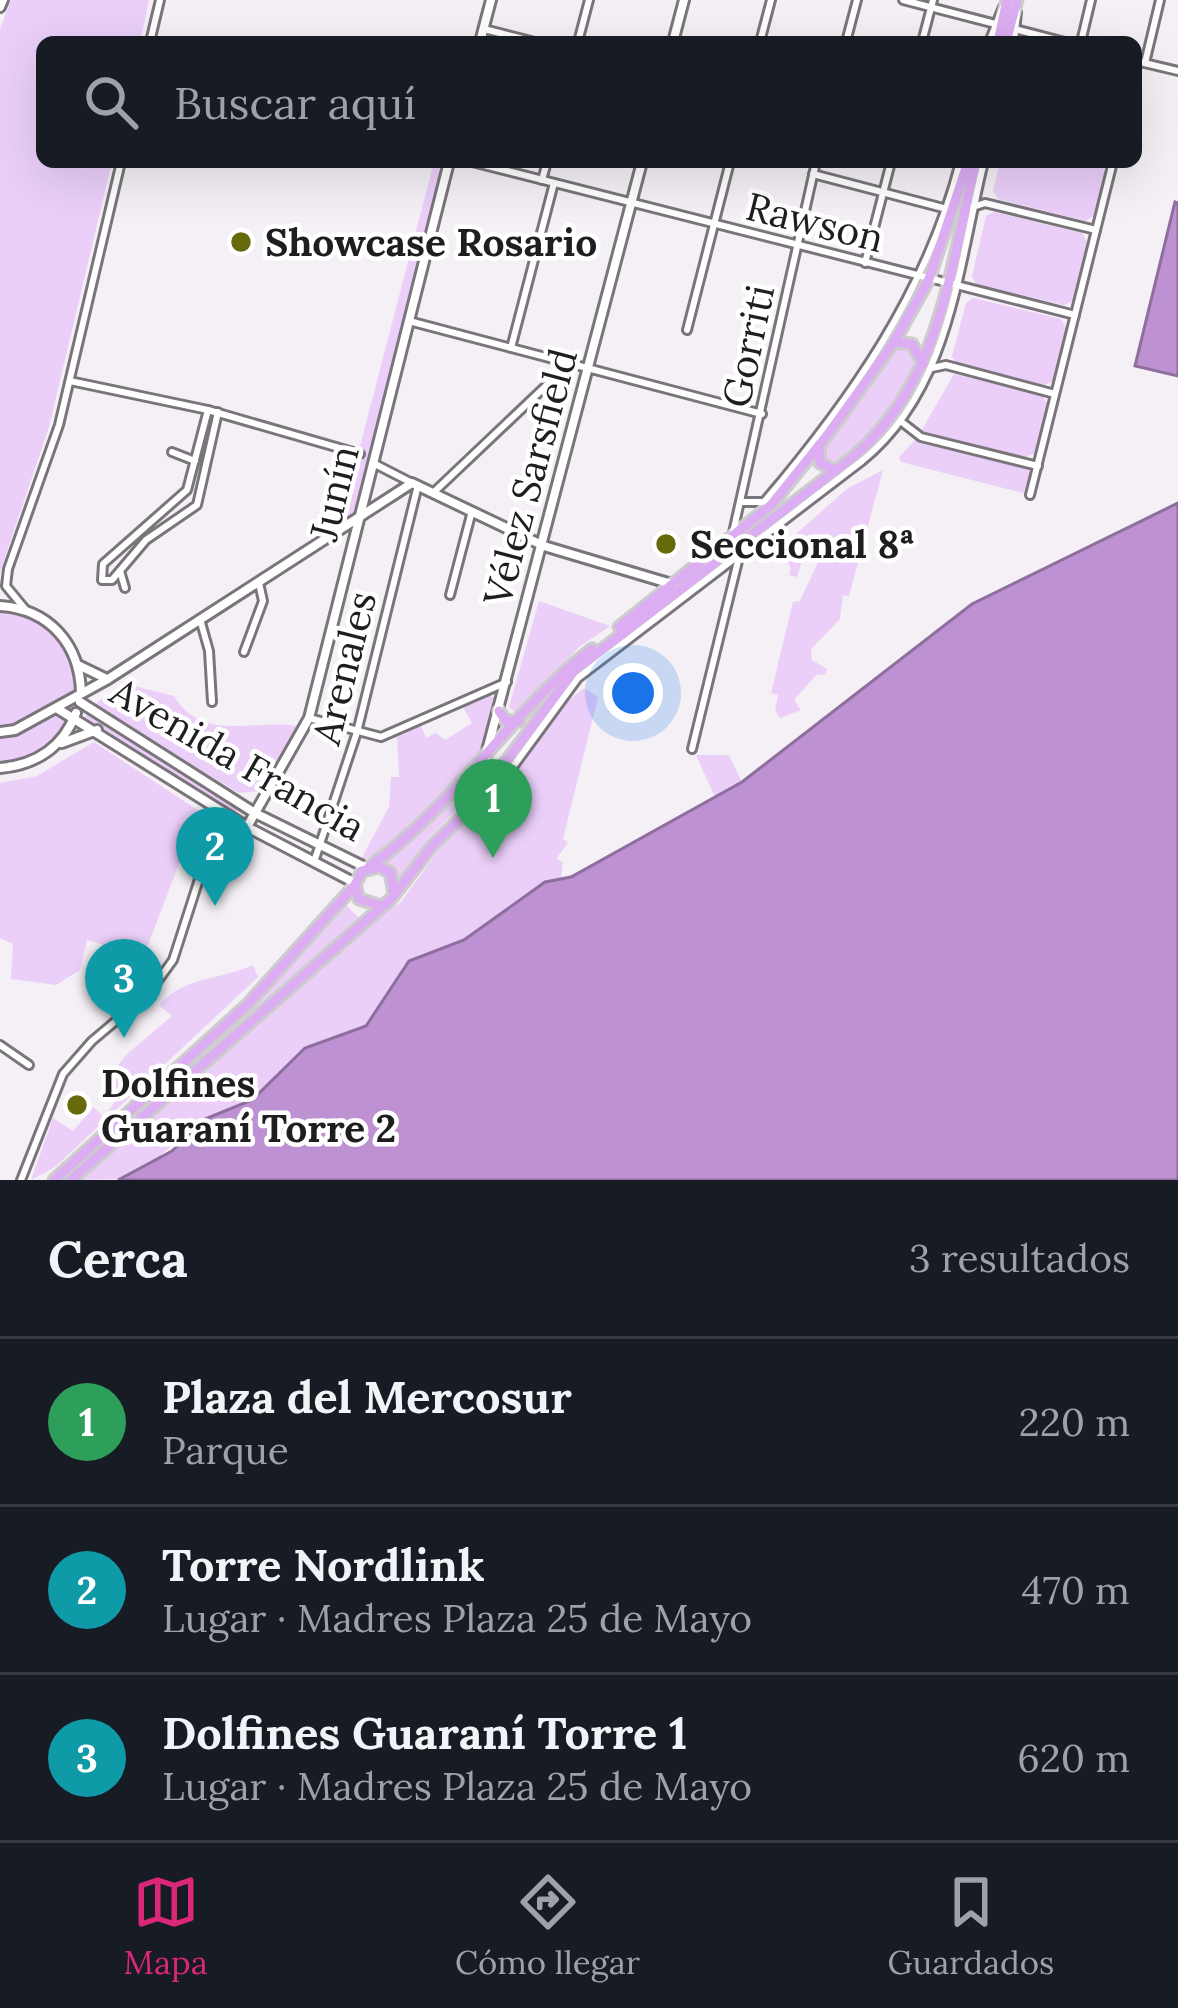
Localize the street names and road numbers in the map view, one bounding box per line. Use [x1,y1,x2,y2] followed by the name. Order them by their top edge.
[741,181,889,263] street label: Rawson
[711,280,785,412] street label: Gorriti
[471,343,588,612] street label: Vélez Sarsfield
[298,440,370,547] street label: Junín
[301,586,387,751] street label: Arenales
[101,665,374,852] street label: Avenida Francia

